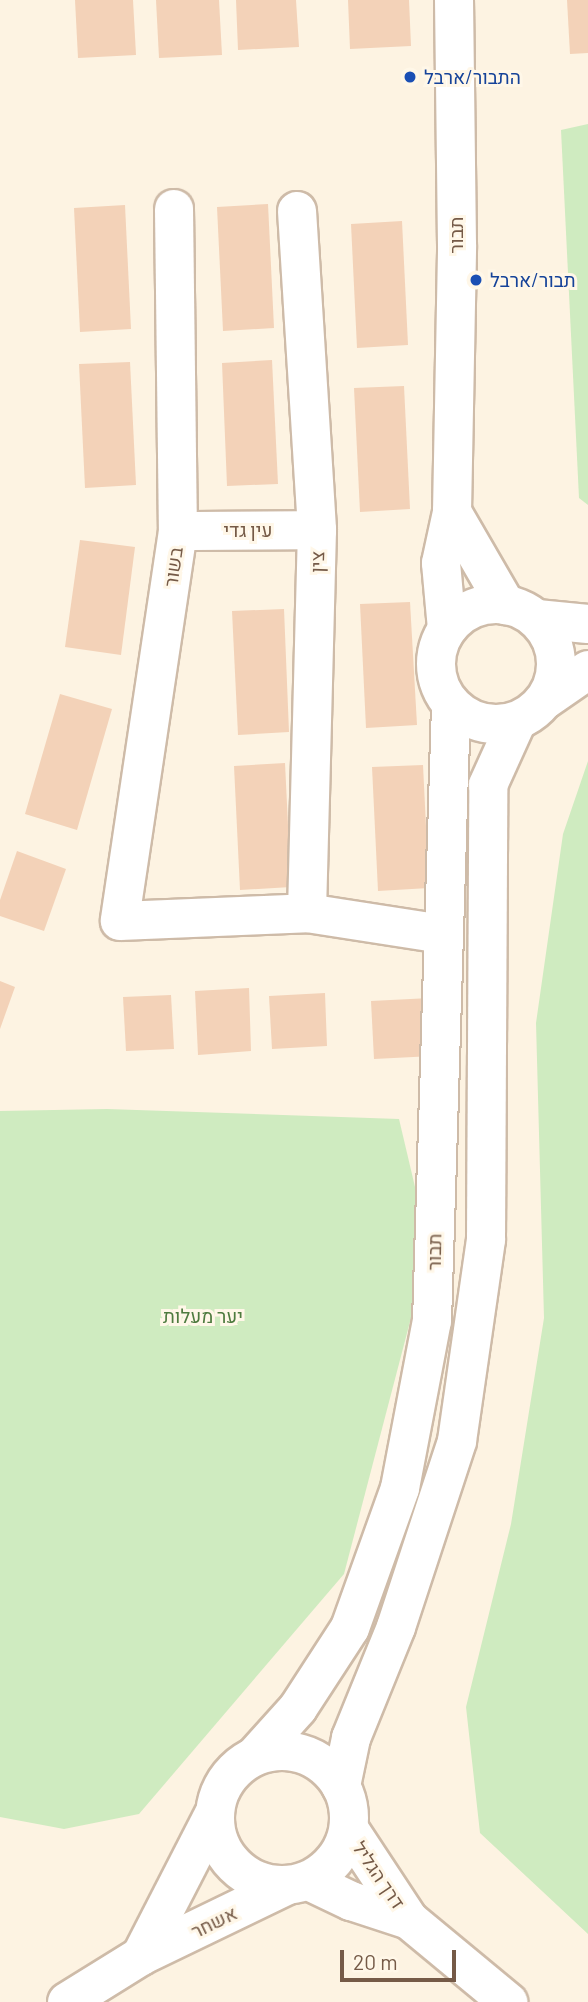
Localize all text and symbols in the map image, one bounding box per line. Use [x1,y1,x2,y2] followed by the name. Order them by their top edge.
[424,66,521,88] place label: התבור/ארבל
[402,69,418,85] marker: התבור/ארבל
[445,217,467,253] street label: תבור
[490,269,576,291] place label: תבור/ארבל
[468,272,484,288] marker: תבור/ארבל
[224,519,272,541] street label: עין גדי
[159,546,187,588] street label: בשור
[305,551,329,573] street label: צין
[422,1233,446,1271] street label: תבור
[163,1305,243,1327] park label: יער מעלות
[348,1837,410,1913] street label: דרך הגליל
[187,1901,241,1943] street label: אשחר
[343,1936,458,1980] scale bar
[353,1949,398,1974] text: 20 m

